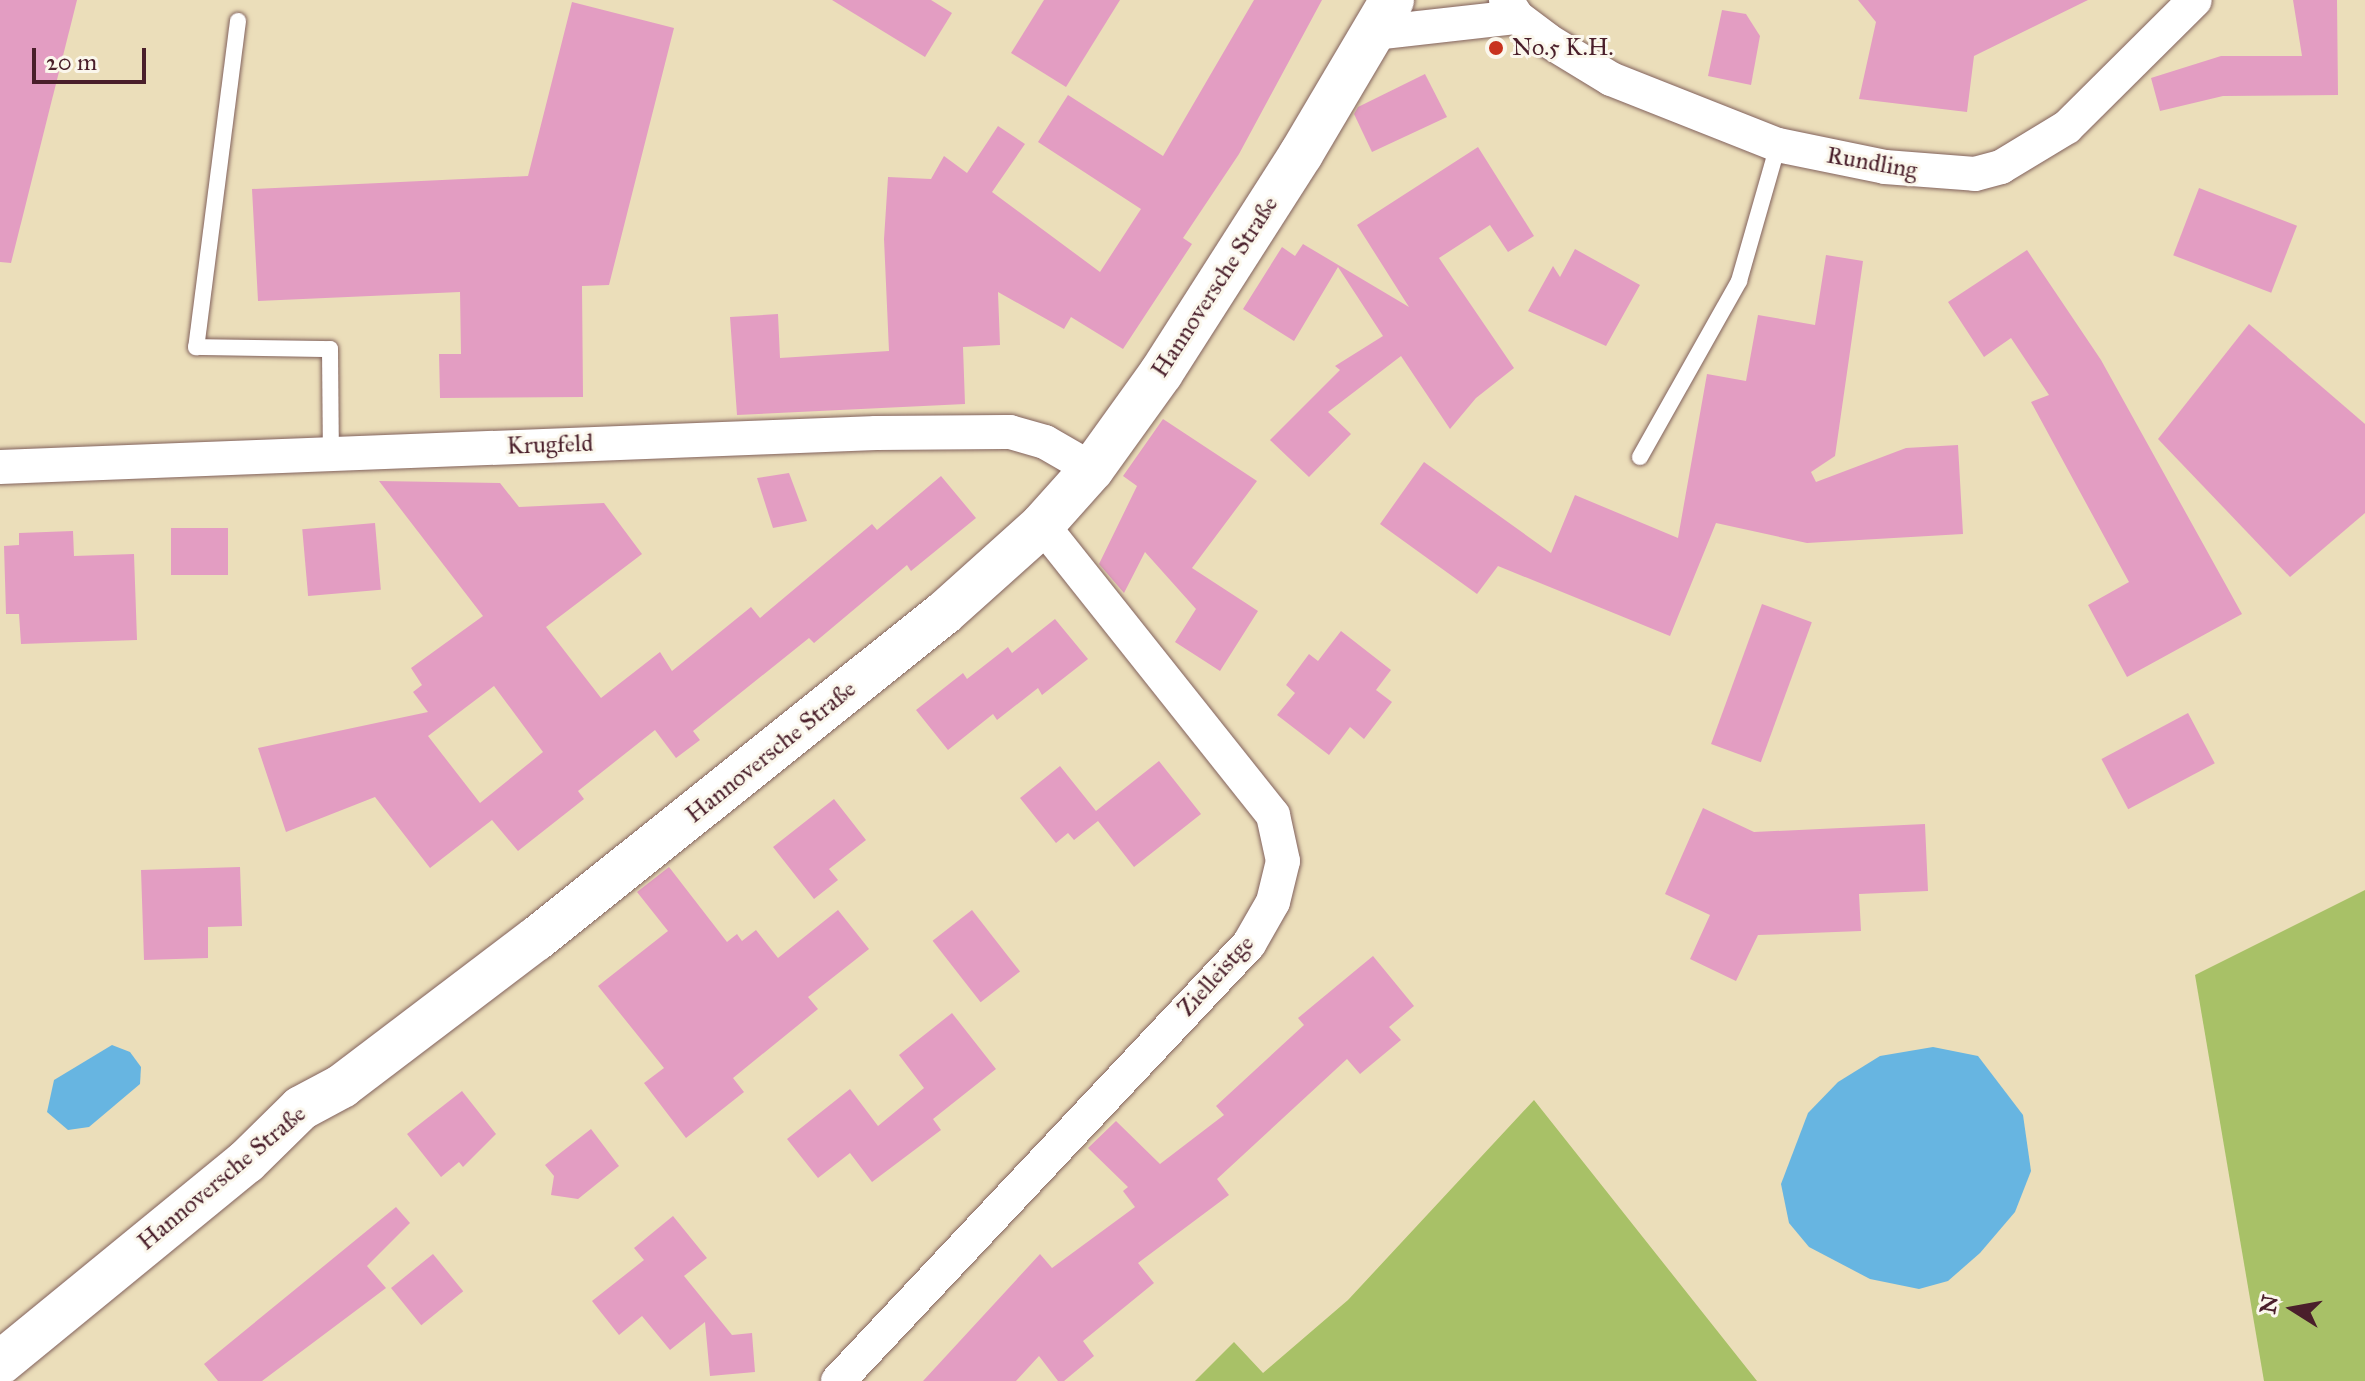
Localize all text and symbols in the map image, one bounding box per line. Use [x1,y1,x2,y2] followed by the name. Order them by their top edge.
[36,32,150,82] scale bar
[1512,34,1614,62] place label: No.5 K.H.
[1487,39,1505,57] marker: No.5 K.H.
[46,47,97,77] text: 20 m
[1824,141,1920,185] street label: Rundling
[1146,191,1284,383] street label: Hannoversche Straße
[506,429,594,461] street label: Krugfeld
[680,675,862,829] street label: Hannoversche Straße
[1172,929,1260,1023] street label: Zielleistge
[132,1099,312,1257] street label: Hannoversche Straße
[2253,1269,2333,1349] north arrow
[2254,1293,2284,1316] text: N

